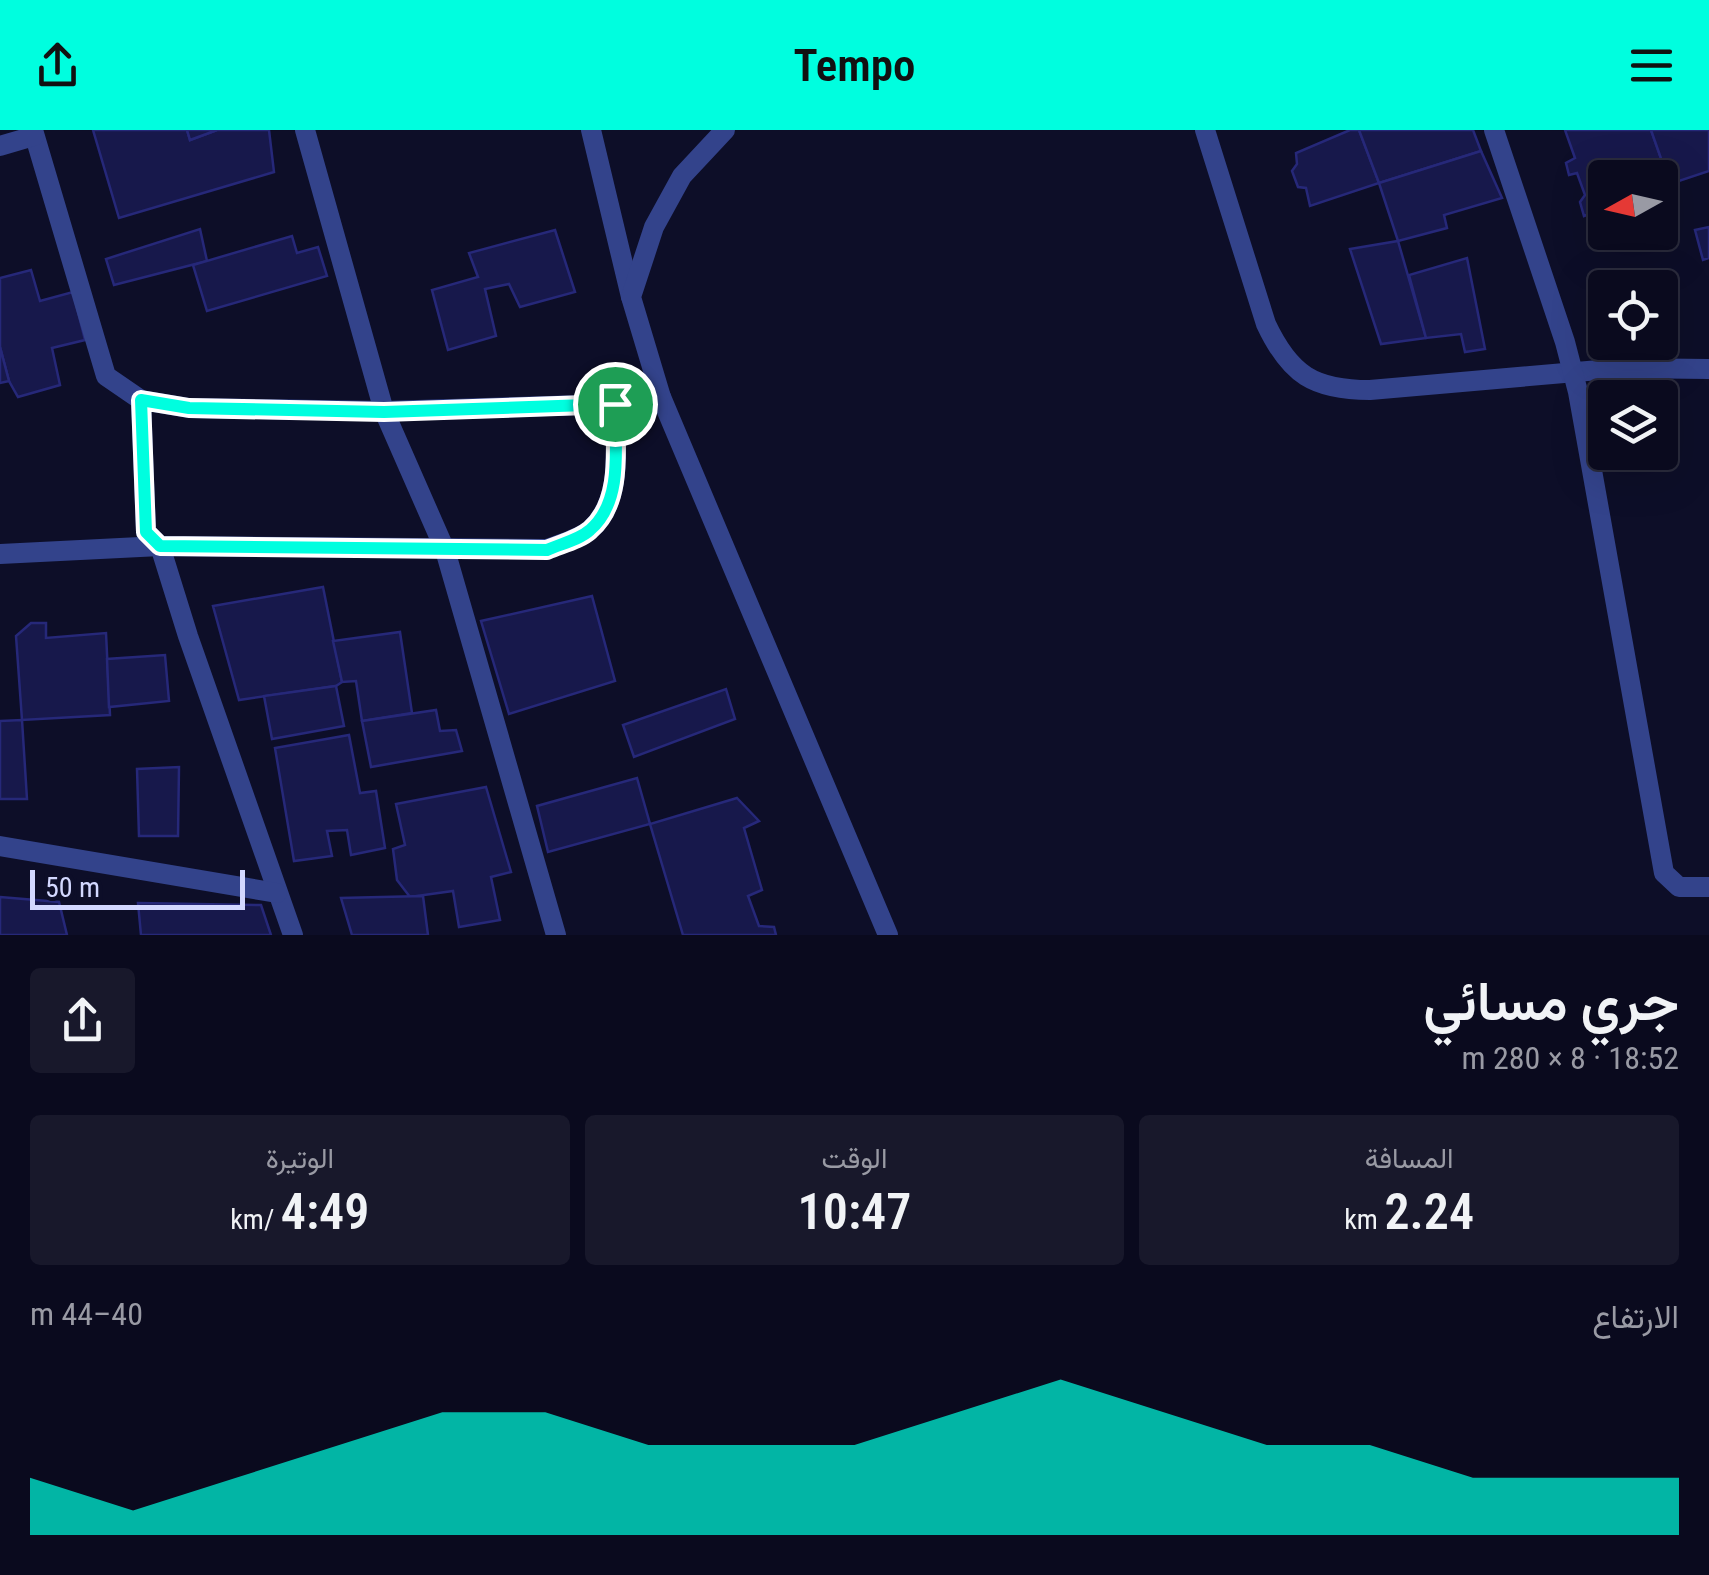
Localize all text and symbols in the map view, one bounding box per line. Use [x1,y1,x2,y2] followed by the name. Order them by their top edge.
[30,38,85,93] icon: share
[1624,38,1679,93] icon: menu
[794,39,915,92] text: Tempo
[1588,160,1678,250] north arrow
[1588,160,1678,470] map controls
[1588,270,1678,360] button: locate
[573,362,658,447] pin
[588,377,643,432] icon: arrive
[1588,380,1678,470] button: layers
[30,865,245,910] scale bar
[45,871,100,904] text: 50 m
[30,968,135,1073] button: share
[1423,969,1679,1033] text: جري مسائي
[1461,1039,1679,1077] text: 18:52 · 8 × 280 m
[266,1142,334,1175] text: الوتيرة
[822,1142,887,1175] text: الوقت
[1365,1142,1454,1175] text: المسافة
[281,1183,369,1241] text: 4:49
[798,1183,911,1241] text: 10:47
[1384,1183,1474,1241] text: 2.24
[230,1203,281,1236] text: /km
[1344,1203,1384,1236] text: km
[30,1295,143,1333] text: 40–44 m
[1592,1298,1679,1336] text: الارتفاع

